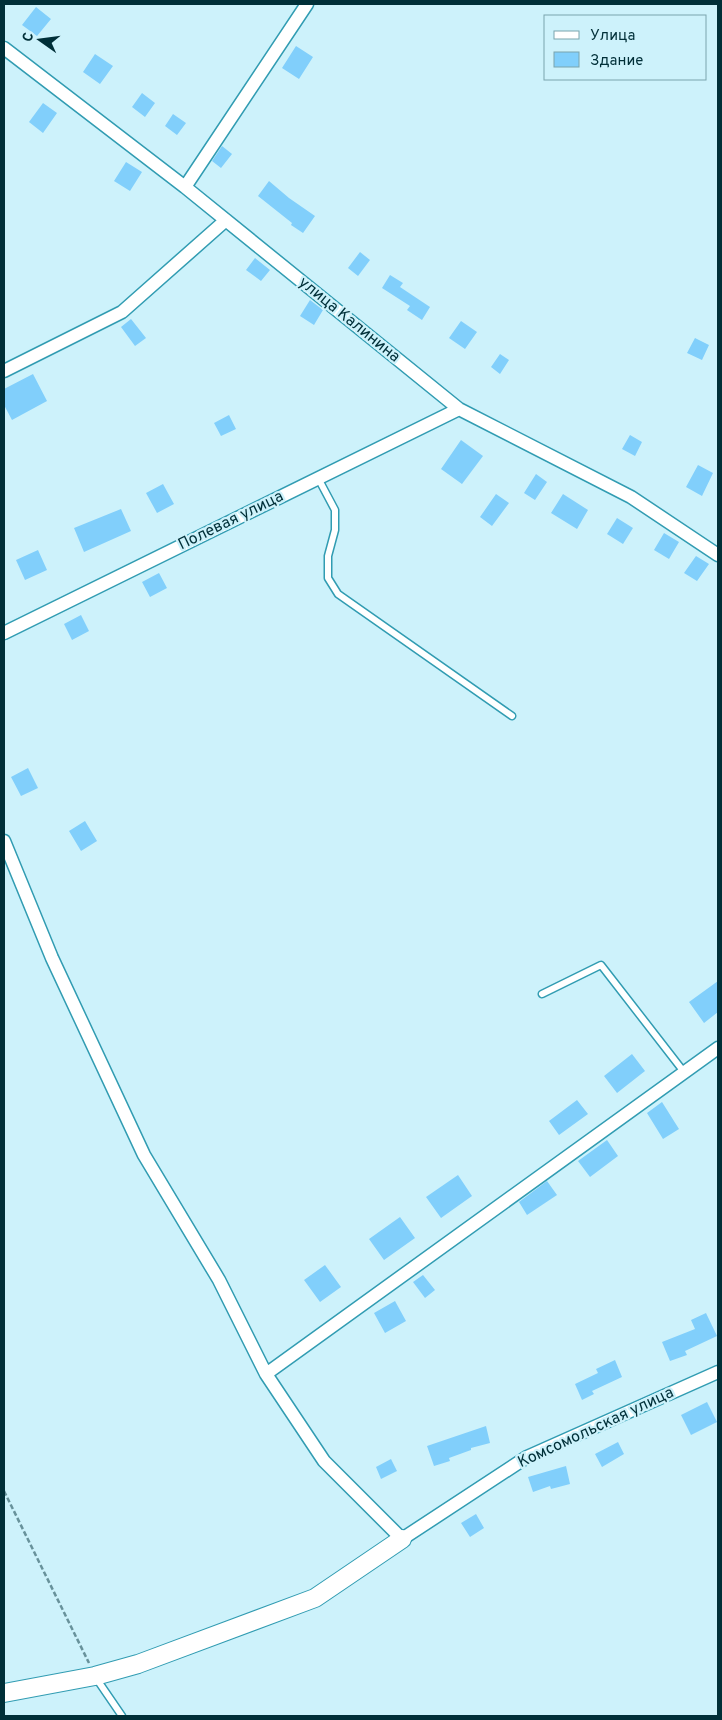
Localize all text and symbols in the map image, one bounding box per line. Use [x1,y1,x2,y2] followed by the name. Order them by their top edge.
[15,15,65,65] north arrow
[544,15,707,80] legend
[590,27,635,46] text: Улица
[20,31,38,44] text: С
[590,52,643,71] text: Здание
[294,273,404,367] street label: улица Калинина
[175,487,287,555] street label: Полевая улица
[515,1383,677,1473] street label: Комсомольская улица

